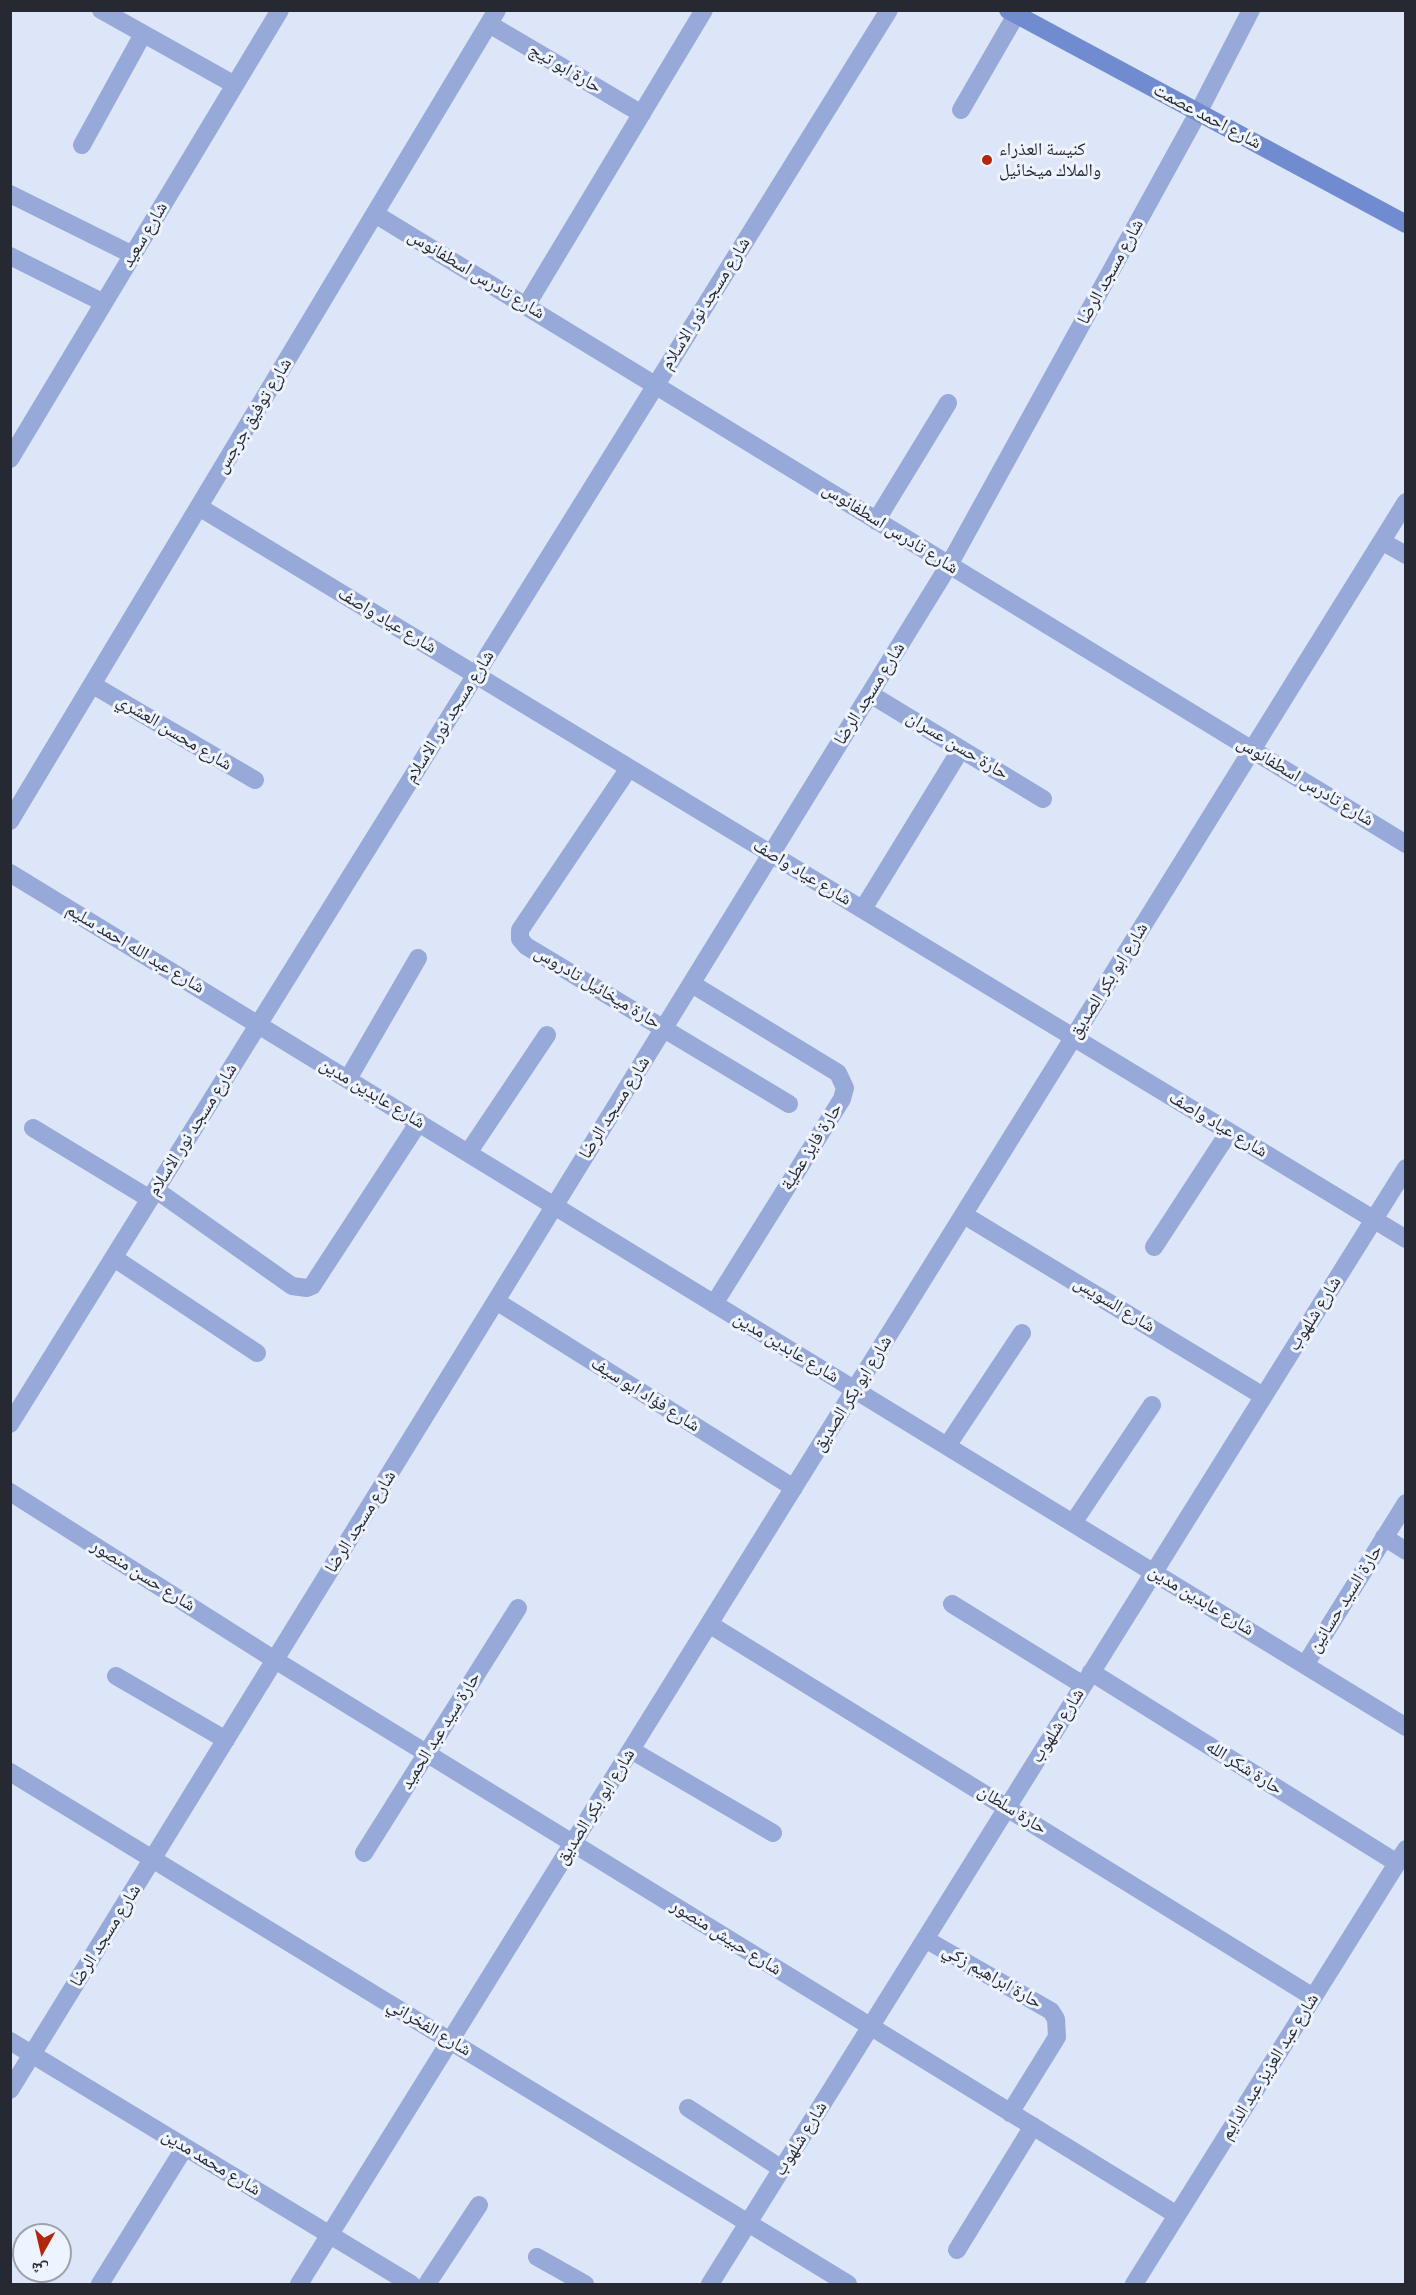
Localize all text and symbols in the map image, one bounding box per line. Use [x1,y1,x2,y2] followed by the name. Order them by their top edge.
[525,40,605,98] street label: حارة ابو تيج
[1149,80,1265,154] street label: شارع احمد عصمت
[999,139,1101,182] place label: كنيسة العذراء والملاك ميخائيل
[980,153,994,167] marker: كنيسة العذراء والملاك ميخائيل
[117,198,173,272] street label: شارع سعيد
[1073,216,1149,328] street label: شارع مسجد الرضا
[404,226,548,324] street label: شارع تادرس اسطفانوس
[656,234,756,374] street label: شارع مسجد نور الاسلام
[211,354,297,478] street label: شارع توفيق جرجس
[818,478,962,580] street label: شارع تادرس اسطفانوس
[334,583,440,659] street label: شارع عياد واصف
[830,639,910,749] street label: شارع مسجد الرضا
[400,647,500,787] street label: شارع مسجد نور الاسلام
[112,690,236,776] street label: شارع محسن العشري
[902,707,1012,785] street label: حارة حسن عسران
[1233,733,1377,831] street label: شارع تادرس اسطفانوس
[749,835,855,911] street label: شارع عياد واصف
[62,899,208,999] street label: شارع عبد الله احمد سليم
[1065,919,1153,1043] street label: شارع ابو بكر الصديق
[530,942,664,1034] street label: حارة ميخائيل تادروس
[575,1053,655,1163] street label: شارع مسجد الرضا
[315,1054,429,1134] street label: شارع عابدين مدين
[143,1060,243,1200] street label: شارع مسجد نور الاسلام
[1165,1087,1271,1163] street label: شارع عياد واصف
[777,1099,847,1195] street label: حارة فايز عطية
[1069,1272,1159,1338] street label: شارع السويس
[1284,1273,1346,1355] street label: شارع شلهوب
[729,1308,843,1388] street label: شارع عابدين مدين
[809,1332,897,1456] street label: شارع ابو بكر الصديق
[586,1353,704,1437] street label: شارع فؤاد ابو سيف
[321,1467,401,1577] street label: شارع مسجد الرضا
[87,1535,199,1617] street label: شارع حسن منصور
[1304,1541,1388,1657] street label: حارة السيد حسانين
[1144,1561,1258,1641] street label: شارع عابدين مدين
[396,1668,486,1794] street label: حارة سيد عبد الحميد
[1027,1685,1089,1767] street label: شارع شلهوب
[1202,1736,1286,1800] street label: حارة شكر الله
[552,1745,640,1869] street label: شارع ابو بكر الصديق
[974,1780,1050,1840] street label: حارة سلطان
[66,1881,146,1991] street label: شارع مسجد الرضا
[667,1895,785,1981] street label: شارع حبيش منصور
[939,1940,1045,2014] street label: حارة ابراهيم زكي
[1216,1990,1324,2144] street label: شارع عبد العزيز عبد الدايم
[383,1995,475,2061] street label: شارع الفخراني
[770,2098,832,2180] street label: شارع شلهوب
[158,2125,264,2201] street label: شارع محمد مدين
[12,2223,72,2283] north arrow
[30,2258,50,2280] text: ش

